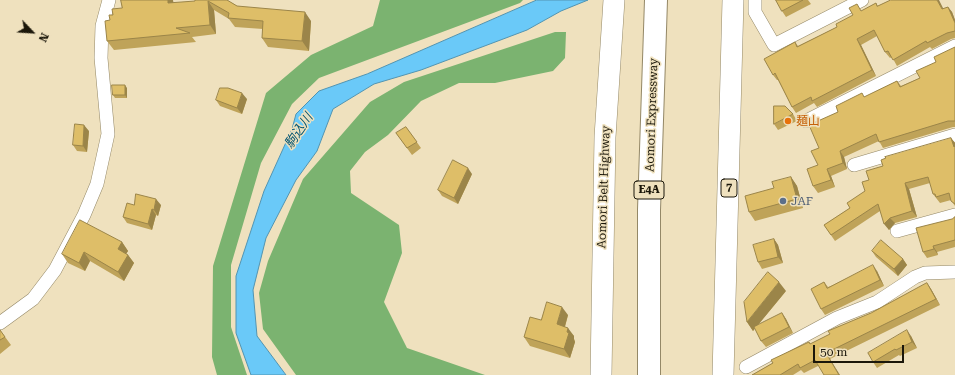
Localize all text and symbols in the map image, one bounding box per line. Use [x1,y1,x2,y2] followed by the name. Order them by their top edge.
[12,12,52,52] north arrow
[36,31,51,44] text: N
[643,58,661,172] street label: Aomori Expressway
[282,110,316,152] water label: 駒込川
[796,114,820,128] place label: 麺山
[783,116,793,126] marker: 麺山
[595,125,613,249] street label: Aomori Belt Highway
[721,179,737,197] road number: 7
[634,181,664,199] road number: E4A
[791,194,813,208] place label: JAF
[778,196,788,206] marker: JAF
[815,337,906,363] scale bar
[820,345,847,359] text: 50 m

